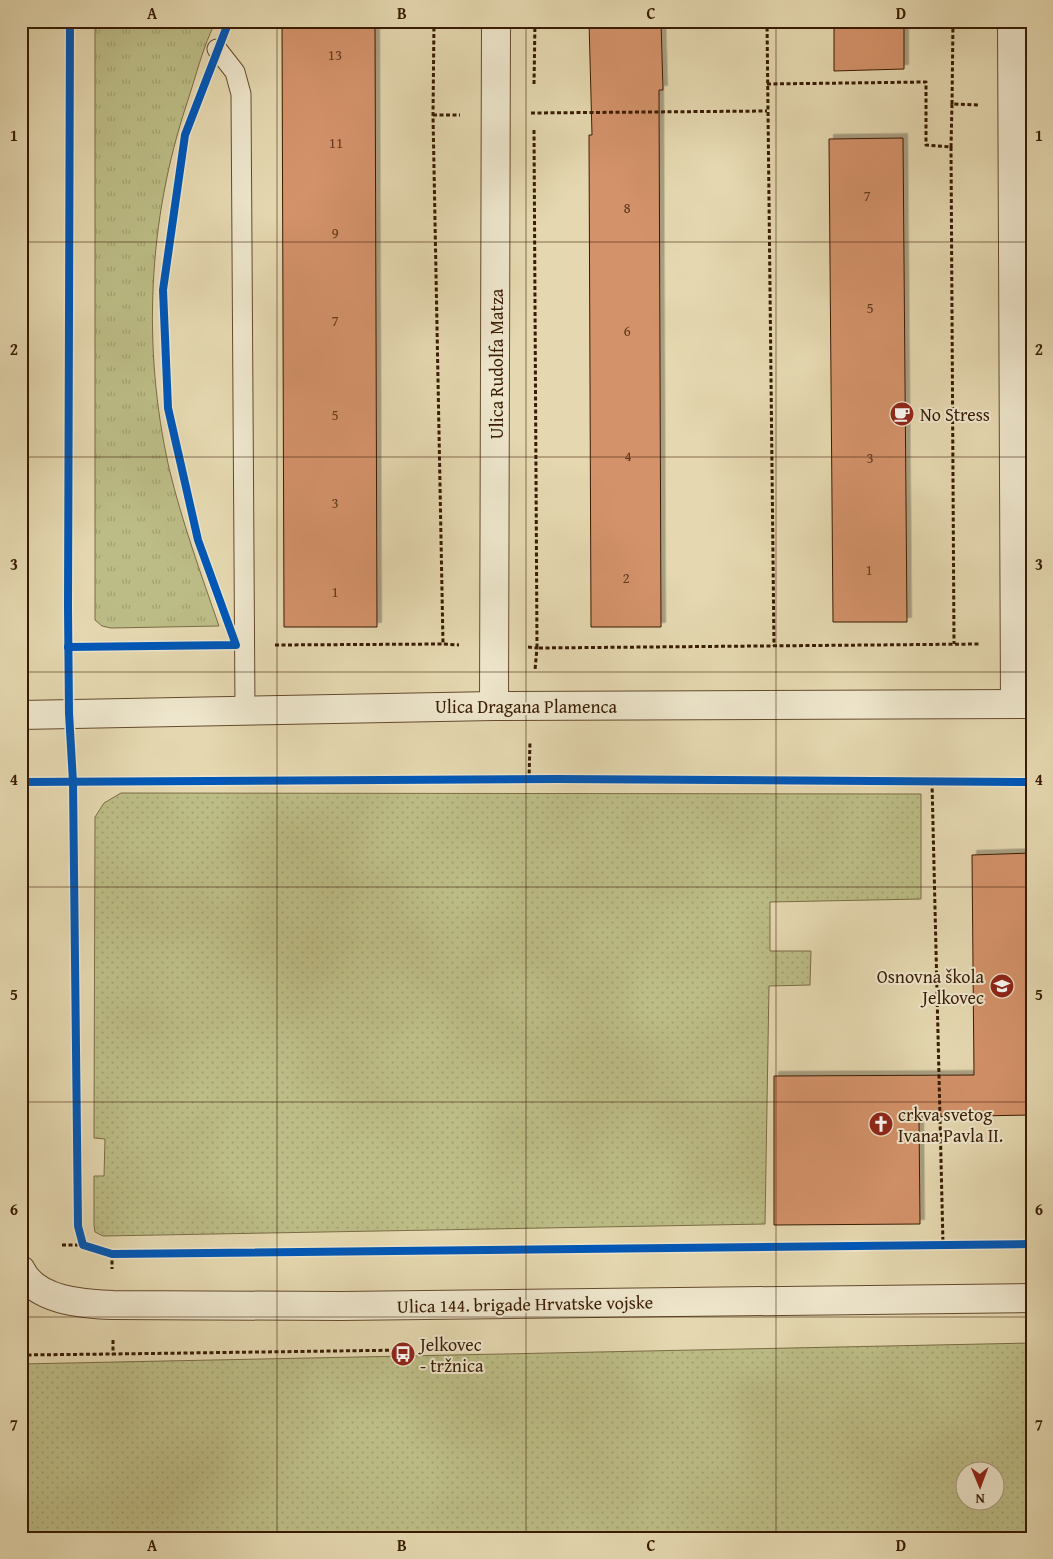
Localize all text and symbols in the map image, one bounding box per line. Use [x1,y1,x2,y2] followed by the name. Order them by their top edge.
[147,1,158,25] text: A
[397,1,407,25] text: B
[646,1,656,25] text: C
[896,1,906,25] text: D
[328,44,342,65] house number: 13
[10,123,18,147] text: 1
[1035,123,1043,147] text: 1
[329,132,343,153] house number: 11
[863,185,871,206] house number: 7
[623,197,631,218] house number: 8
[331,222,339,243] house number: 9
[483,288,510,439] street label: Ulica Rudolfa Matza
[866,297,874,318] house number: 5
[331,310,339,331] house number: 7
[623,320,631,341] house number: 6
[10,337,18,361] text: 2
[1035,337,1043,361] text: 2
[889,401,915,427] cafe icon: No Stress
[920,401,990,428] place label: No Stress
[331,404,339,425] house number: 5
[624,445,632,466] house number: 4
[866,447,874,468] house number: 3
[331,492,339,513] house number: 3
[10,552,18,576] text: 3
[1035,552,1043,576] text: 3
[865,559,873,580] house number: 1
[622,567,630,588] house number: 2
[331,581,339,602] house number: 1
[435,693,618,720] street label: Ulica Dragana Plamenca
[10,767,18,791] text: 4
[1035,767,1043,791] text: 4
[877,963,984,1011] place label: Osnovna škola Jelkovec
[989,973,1015,999] school or university icon: Osnovna škola Jelkovec
[10,982,18,1006] text: 5
[1035,982,1043,1006] text: 5
[898,1101,1003,1149] place label: crkva svetog Ivana Pavla II.
[868,1111,894,1137] church icon: crkva svetog Ivana Pavla II.
[10,1197,18,1221] text: 6
[1035,1197,1043,1221] text: 6
[397,1288,653,1320] street label: Ulica 144. brigade Hrvatske vojske
[418,1331,484,1379] place label: Jelkovec - tržnica
[390,1341,416,1367] bus stop icon: Jelkovec - tržnica
[10,1412,18,1436] text: 7
[1035,1412,1043,1436] text: 7
[956,1462,1006,1512] north arrow
[975,1489,985,1509] text: N
[147,1533,158,1557] text: A
[397,1533,407,1557] text: B
[646,1533,656,1557] text: C
[896,1533,906,1557] text: D

